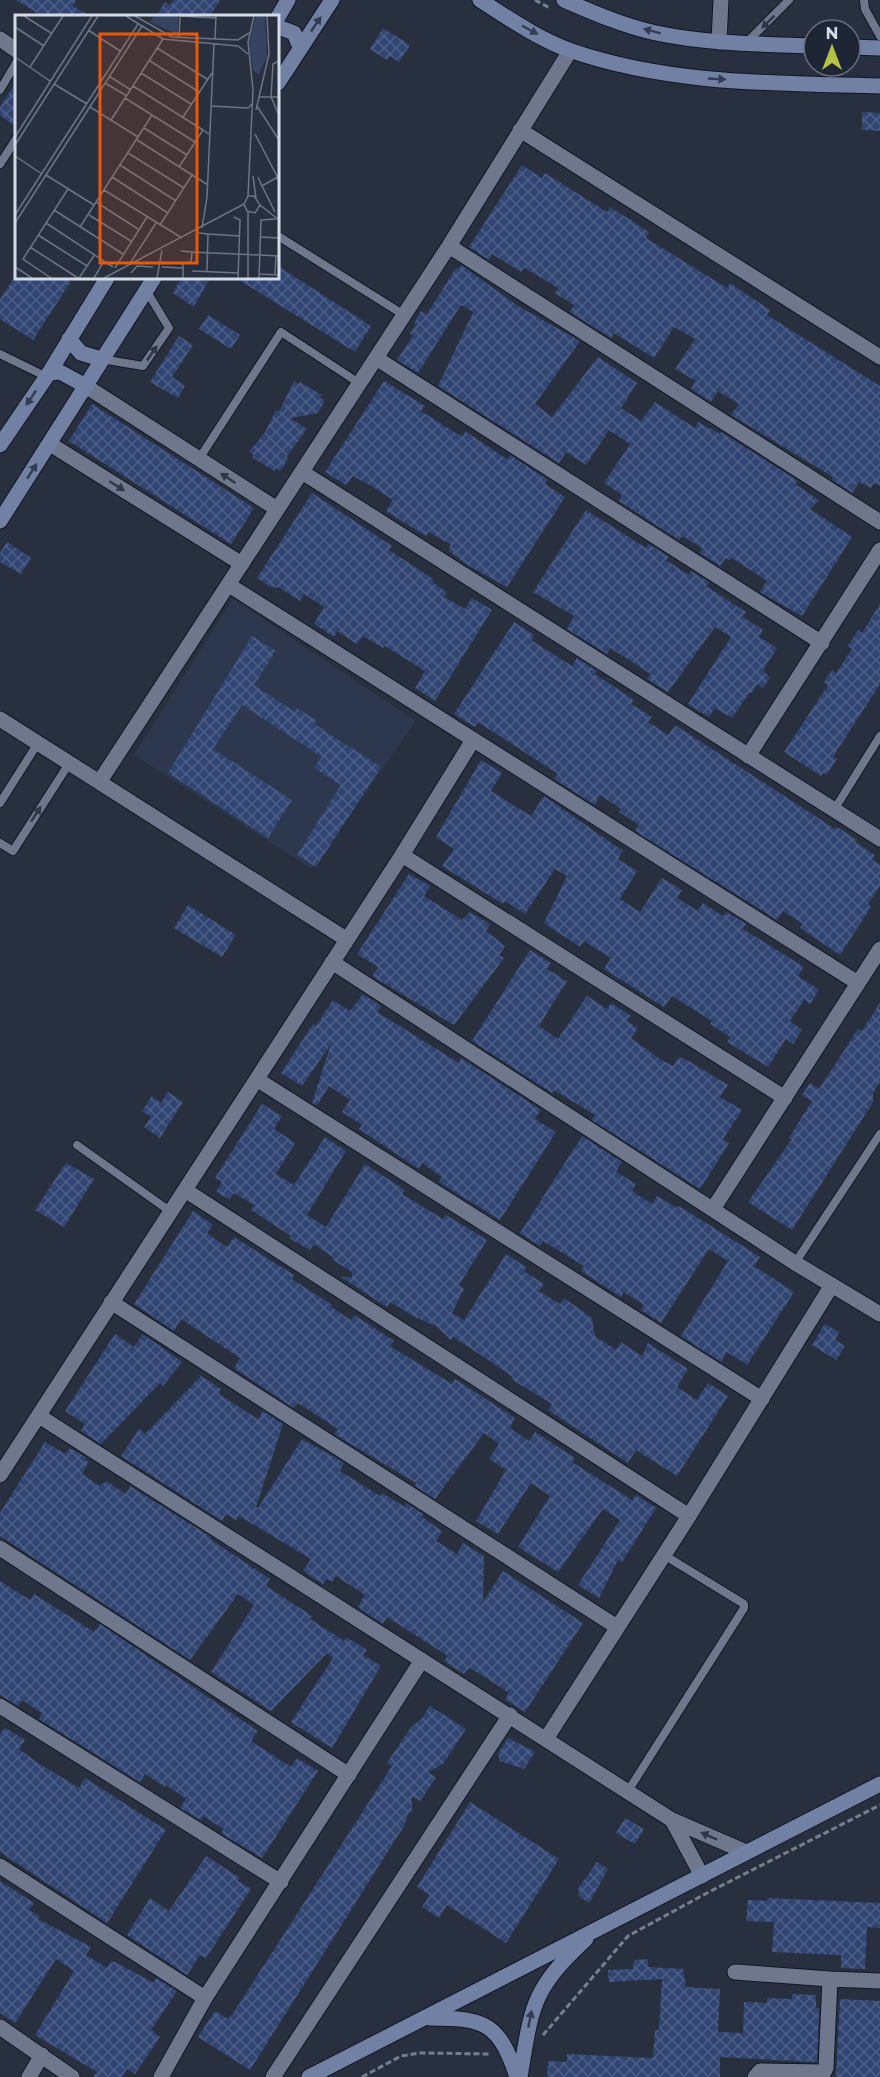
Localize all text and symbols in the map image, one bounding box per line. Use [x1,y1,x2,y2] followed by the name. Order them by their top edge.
[761,14,775,28] one-way arrow
[15,15,279,279] inset map
[310,16,322,32] one-way arrow
[802,18,862,78] north arrow
[826,24,838,43] text: N
[522,25,539,35] one-way arrow
[642,26,660,35] one-way arrow
[707,75,726,84] one-way arrow
[146,346,158,362] one-way arrow
[26,390,37,406] one-way arrow
[26,464,38,480] one-way arrow
[220,472,236,483] one-way arrow
[109,481,125,492] one-way arrow
[31,806,42,822] one-way arrow
[700,1831,718,1840] one-way arrow
[526,2010,535,2029] one-way arrow

